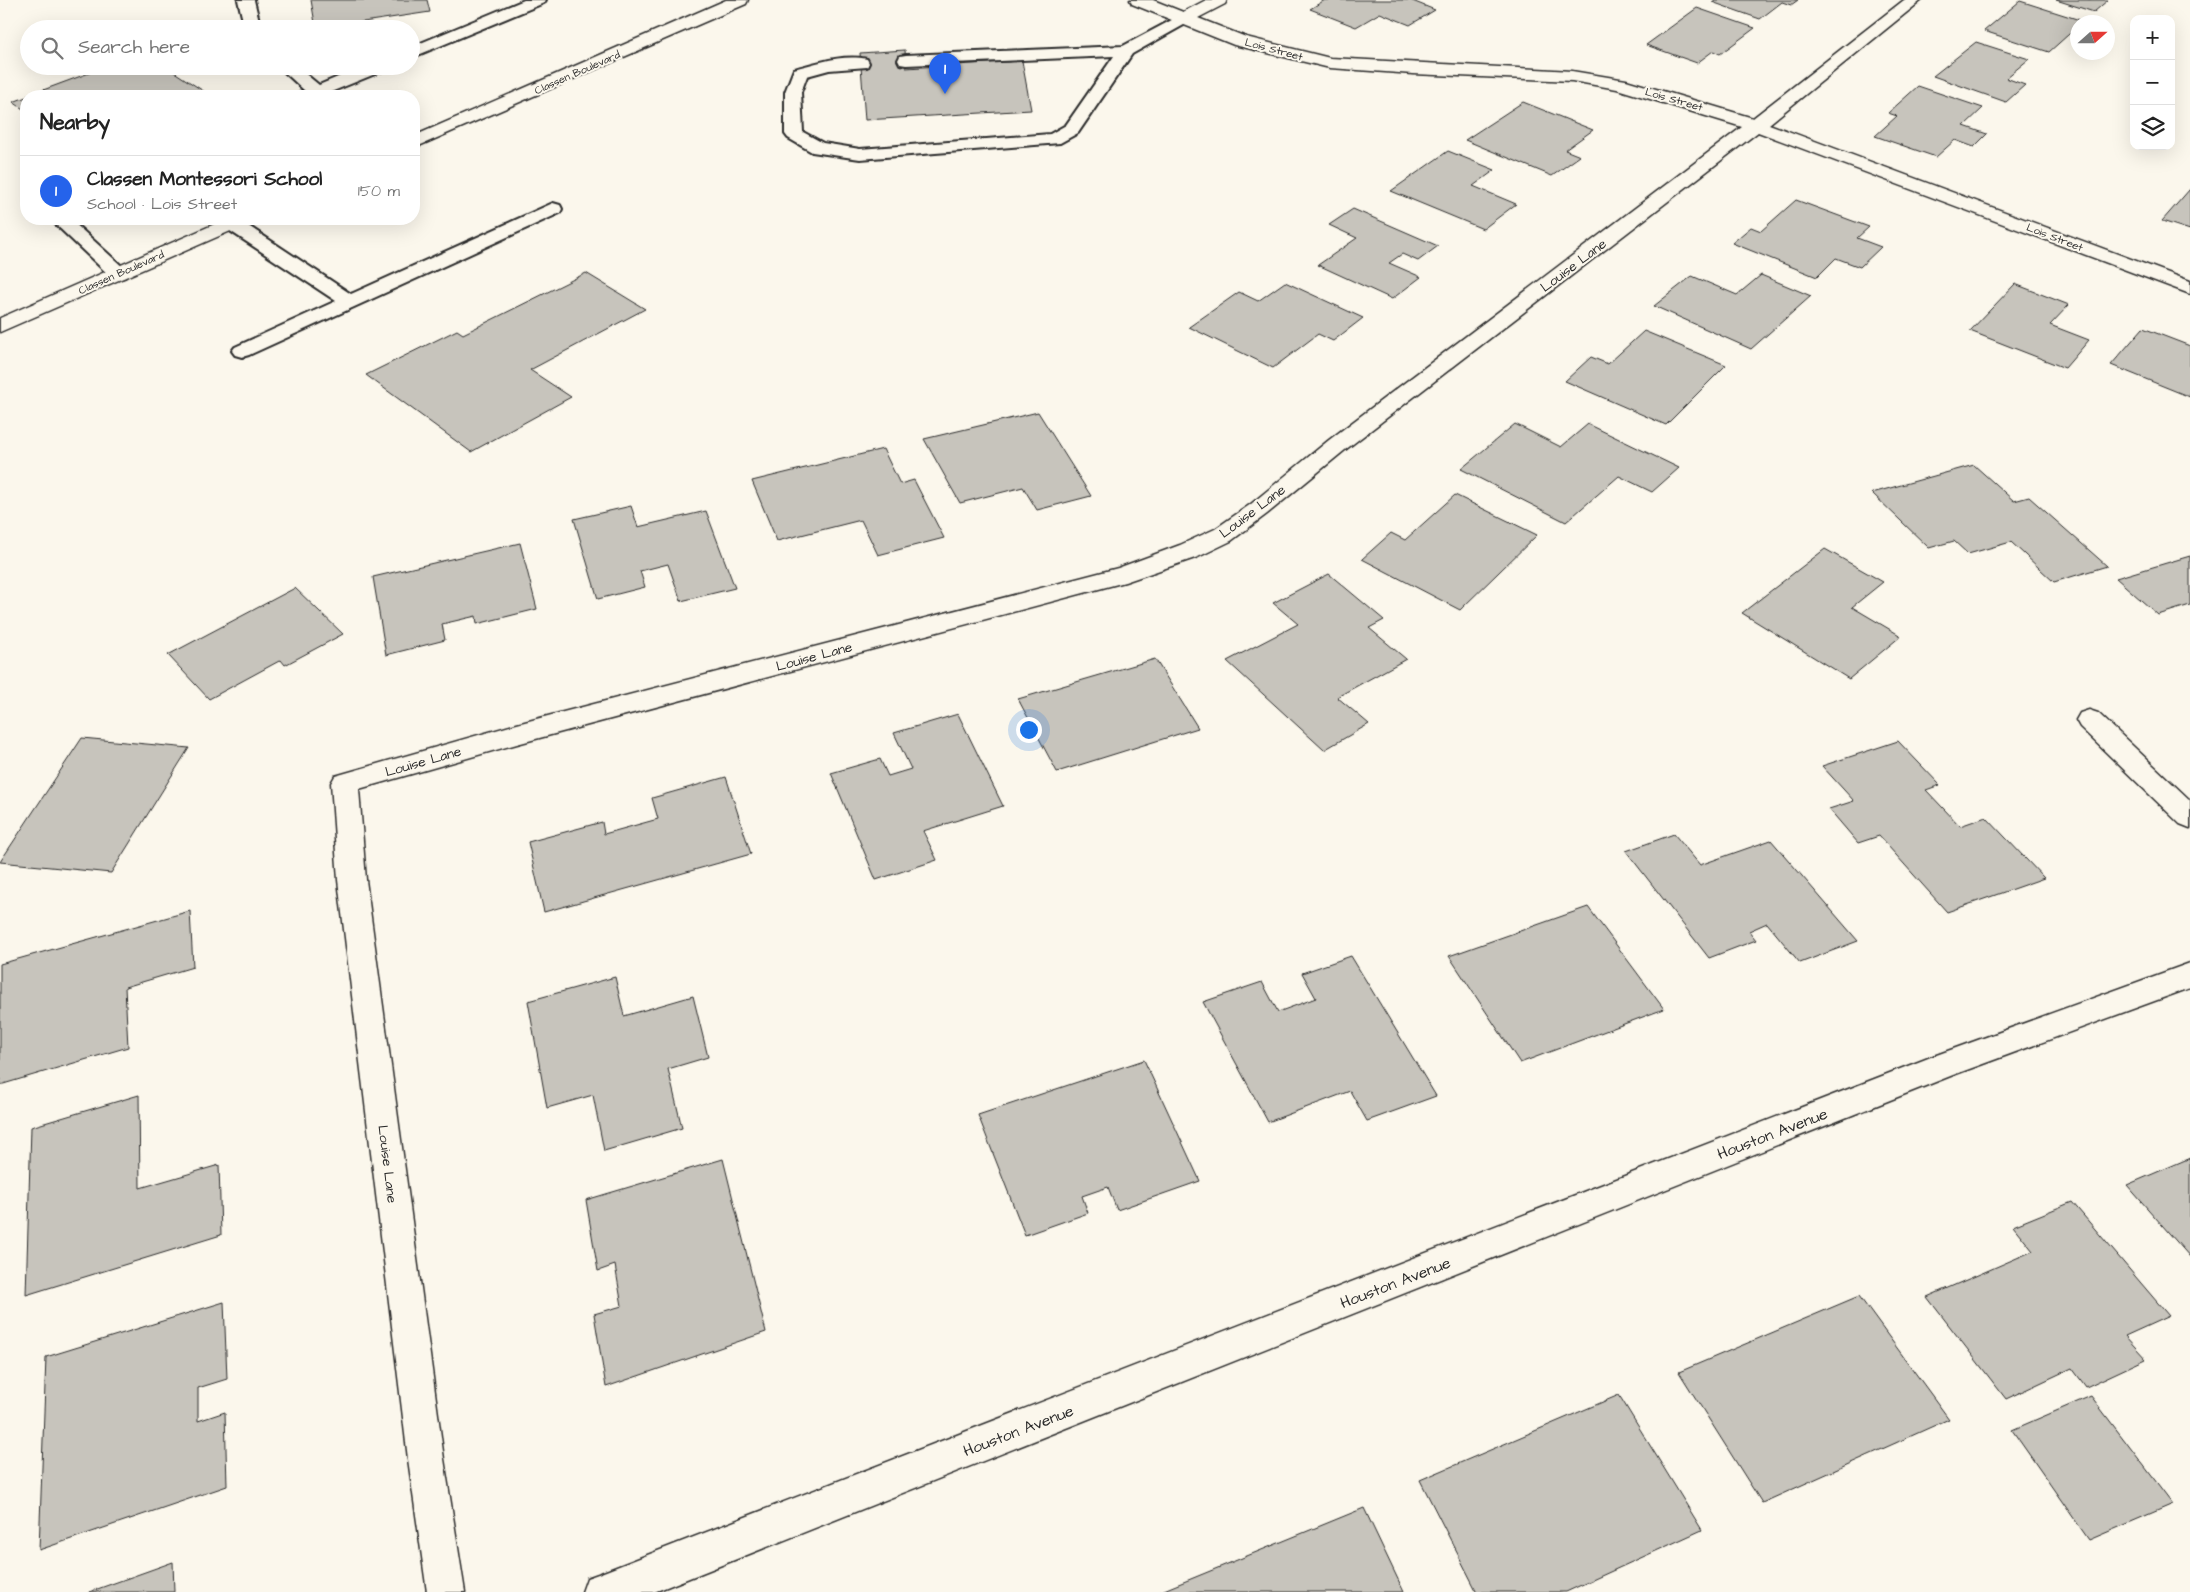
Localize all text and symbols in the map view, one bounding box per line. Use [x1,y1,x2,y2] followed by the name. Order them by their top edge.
[2070,15,2115,60] north arrow
[2130,15,2175,150] map controls
[2130,15,2175,60] button: +
[20,20,420,75] search box
[38,34,66,62] icon: search
[78,34,190,61] text: Search here
[1243,35,1305,65] street label: Lois Street
[532,47,623,98] street label: Classen Boulevard
[929,53,961,94] pin: 1
[2130,60,2175,105] button: −
[1643,84,1705,115] street label: Lois Street
[2130,105,2175,150] button: layers
[40,108,110,137] text: Nearby
[87,166,322,193] text: Classen Montessori School
[55,180,57,202] text: 1
[358,180,400,202] text: 150 m
[87,193,237,215] text: School · Lois Street
[2024,220,2086,255] street label: Lois Street
[1536,234,1611,297] street label: Louise Lane
[76,247,167,298] street label: Classen Boulevard
[1215,480,1290,543] street label: Louise Lane
[774,637,855,677] street label: Louise Lane
[1016,717,1042,743] your location
[383,741,464,782] street label: Louise Lane
[1714,1103,1831,1165] street label: Houston Avenue
[372,1124,402,1205] street label: Louise Lane
[1337,1252,1454,1314] street label: Houston Avenue
[960,1400,1077,1462] street label: Houston Avenue

